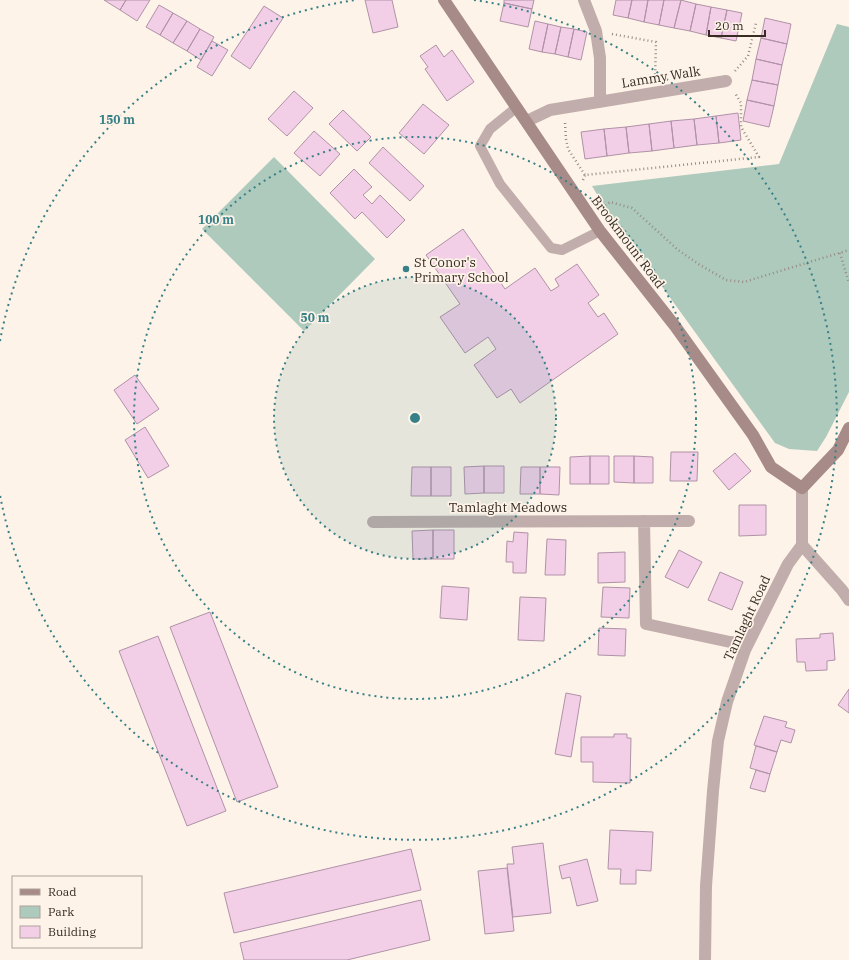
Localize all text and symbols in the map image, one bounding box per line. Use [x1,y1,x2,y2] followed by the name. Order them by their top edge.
[709,12,765,38] scale bar
[715,18,744,33] text: 20 m
[620,62,702,92] street label: Lammy Walk
[99,112,135,127] text: 150 m
[588,192,668,292] street label: Brookmount Road
[198,212,234,227] text: 100 m
[414,254,509,286] place label: St Conor's Primary School
[401,264,411,274] marker: St Conor's Primary School
[301,310,330,325] text: 50 m
[408,411,422,425] centre of rings
[449,499,567,516] street label: Tamlaght Meadows
[720,573,774,663] street label: Tamlaght Road
[12,876,142,948] legend
[48,884,77,899] text: Road
[48,904,74,919] text: Park
[48,924,96,939] text: Building

